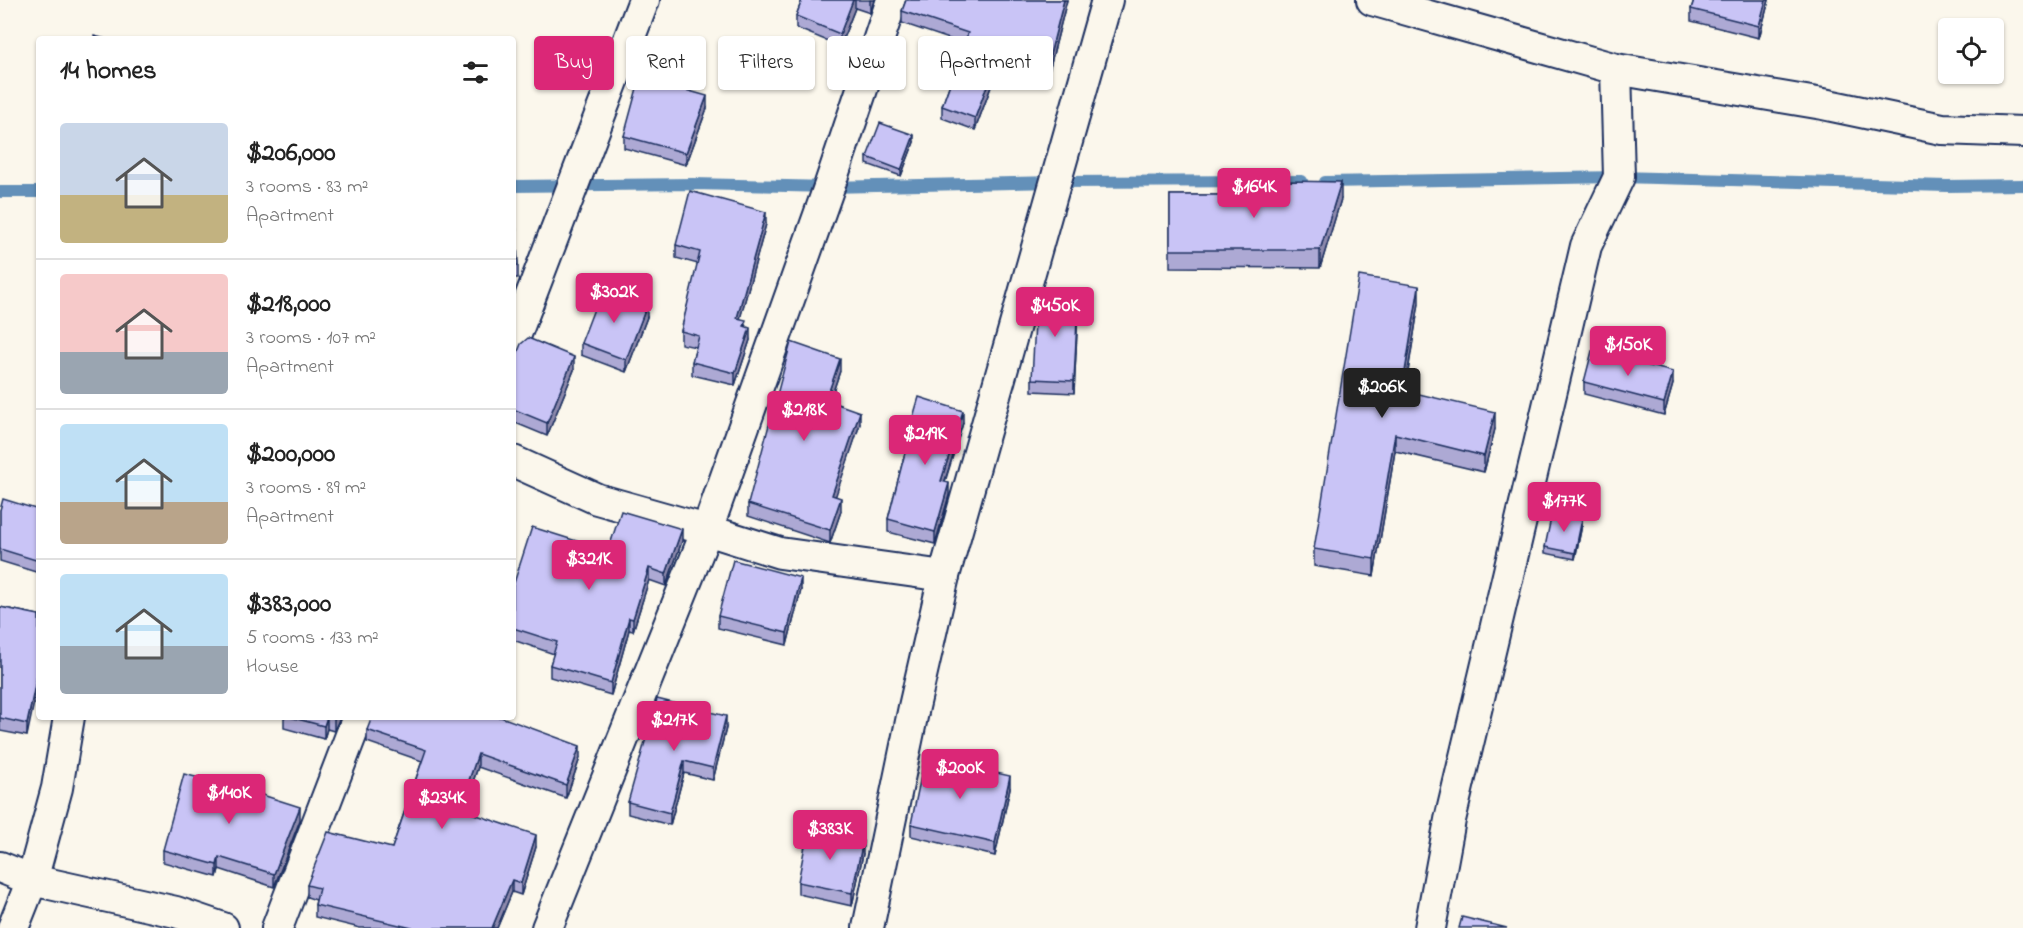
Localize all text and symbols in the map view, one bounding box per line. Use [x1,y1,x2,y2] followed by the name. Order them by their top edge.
[1938,18,2004,84] map controls
[1938,18,2004,84] button: locate
[534,36,614,90] chip: Buy
[626,36,706,90] chip: Rent
[718,36,815,90] chip: Filters
[827,36,906,90] chip: New
[918,36,1053,90] chip: Apartment
[60,53,156,91] text: 14 homes
[459,56,492,89] icon: filters
[246,135,336,173] text: $206,000
[108,147,180,219] icon: home
[1212,168,1296,219] pin: $164K
[246,173,368,202] text: 3 rooms · 83 m²
[1231,173,1277,202] text: $164K
[246,202,334,231] text: Apartment
[572,273,656,324] pin: $302K
[590,278,638,307] text: $302K
[246,286,331,324] text: $218,000
[1013,287,1097,338] pin: $450K
[1030,292,1080,321] text: $450K
[108,298,180,370] icon: home
[246,324,376,353] text: 3 rooms · 107 m²
[1586,326,1670,377] pin: $150K
[1604,331,1652,360] text: $150K
[246,353,334,382] text: Apartment
[1340,368,1424,419] pin: $206K
[1357,373,1407,402] text: $206K
[762,391,846,442] pin: $218K
[781,396,827,425] text: $218K
[883,415,967,466] pin: $219K
[903,420,947,449] text: $219K
[246,436,335,474] text: $200,000
[108,448,180,520] icon: home
[246,474,366,503] text: 3 rooms · 89 m²
[1522,482,1606,533] pin: $177K
[1542,487,1586,516] text: $177K
[246,503,334,532] text: Apartment
[547,540,631,591] pin: $321K
[566,545,612,574] text: $321K
[246,586,331,624] text: $383,000
[108,598,180,670] icon: home
[246,624,379,653] text: 5 rooms · 133 m²
[246,653,299,682] text: House
[632,701,716,752] pin: $217K
[651,706,697,735] text: $217K
[918,749,1002,800] pin: $200K
[935,754,985,783] text: $200K
[187,774,271,825] pin: $140K
[206,779,252,808] text: $140K
[400,779,484,830] pin: $234K
[418,784,466,813] text: $234K
[788,810,872,861] pin: $383K
[807,815,853,844] text: $383K

